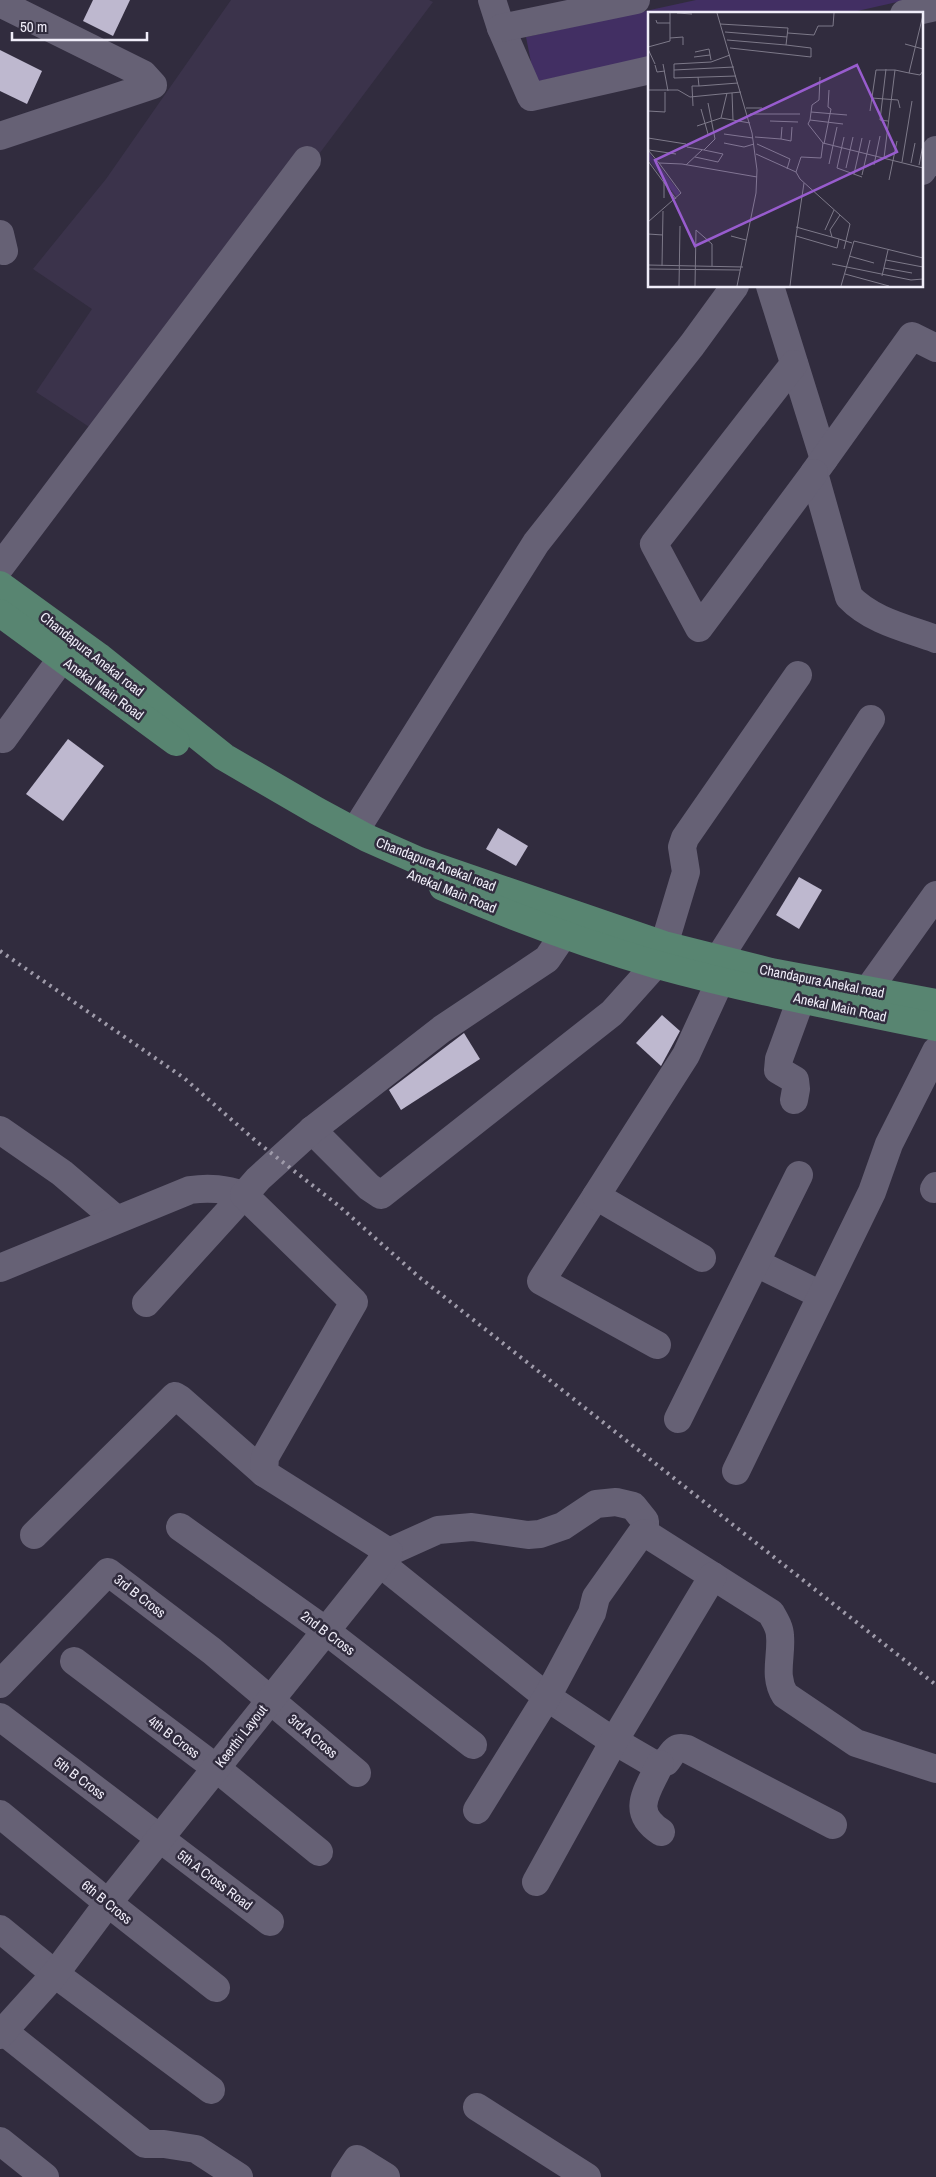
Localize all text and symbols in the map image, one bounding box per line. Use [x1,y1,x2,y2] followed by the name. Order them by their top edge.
[12,10,148,42] scale bar
[648,12,924,288] inset map
[20,16,47,37] text: 50 m
[36,608,148,700] street label: Chandapura Anekal road
[60,653,147,724] street label: Anekal Main Road
[373,833,499,895] street label: Chandapura Anekal road
[404,865,499,917] street label: Anekal Main Road
[758,960,886,1002] street label: Chandapura Anekal road
[791,988,888,1026] street label: Anekal Main Road
[111,1570,170,1622] street label: 3rd B Cross
[297,1607,359,1659] street label: 2nd B Cross
[211,1701,271,1771] street label: Keerthi Layout
[284,1710,342,1762] street label: 3rd A Cross
[145,1712,204,1762] street label: 4th B Cross
[51,1753,110,1803] street label: 5th B Cross
[174,1846,256,1914] street label: 5th A Cross Road
[78,1876,136,1928] street label: 6th B Cross

